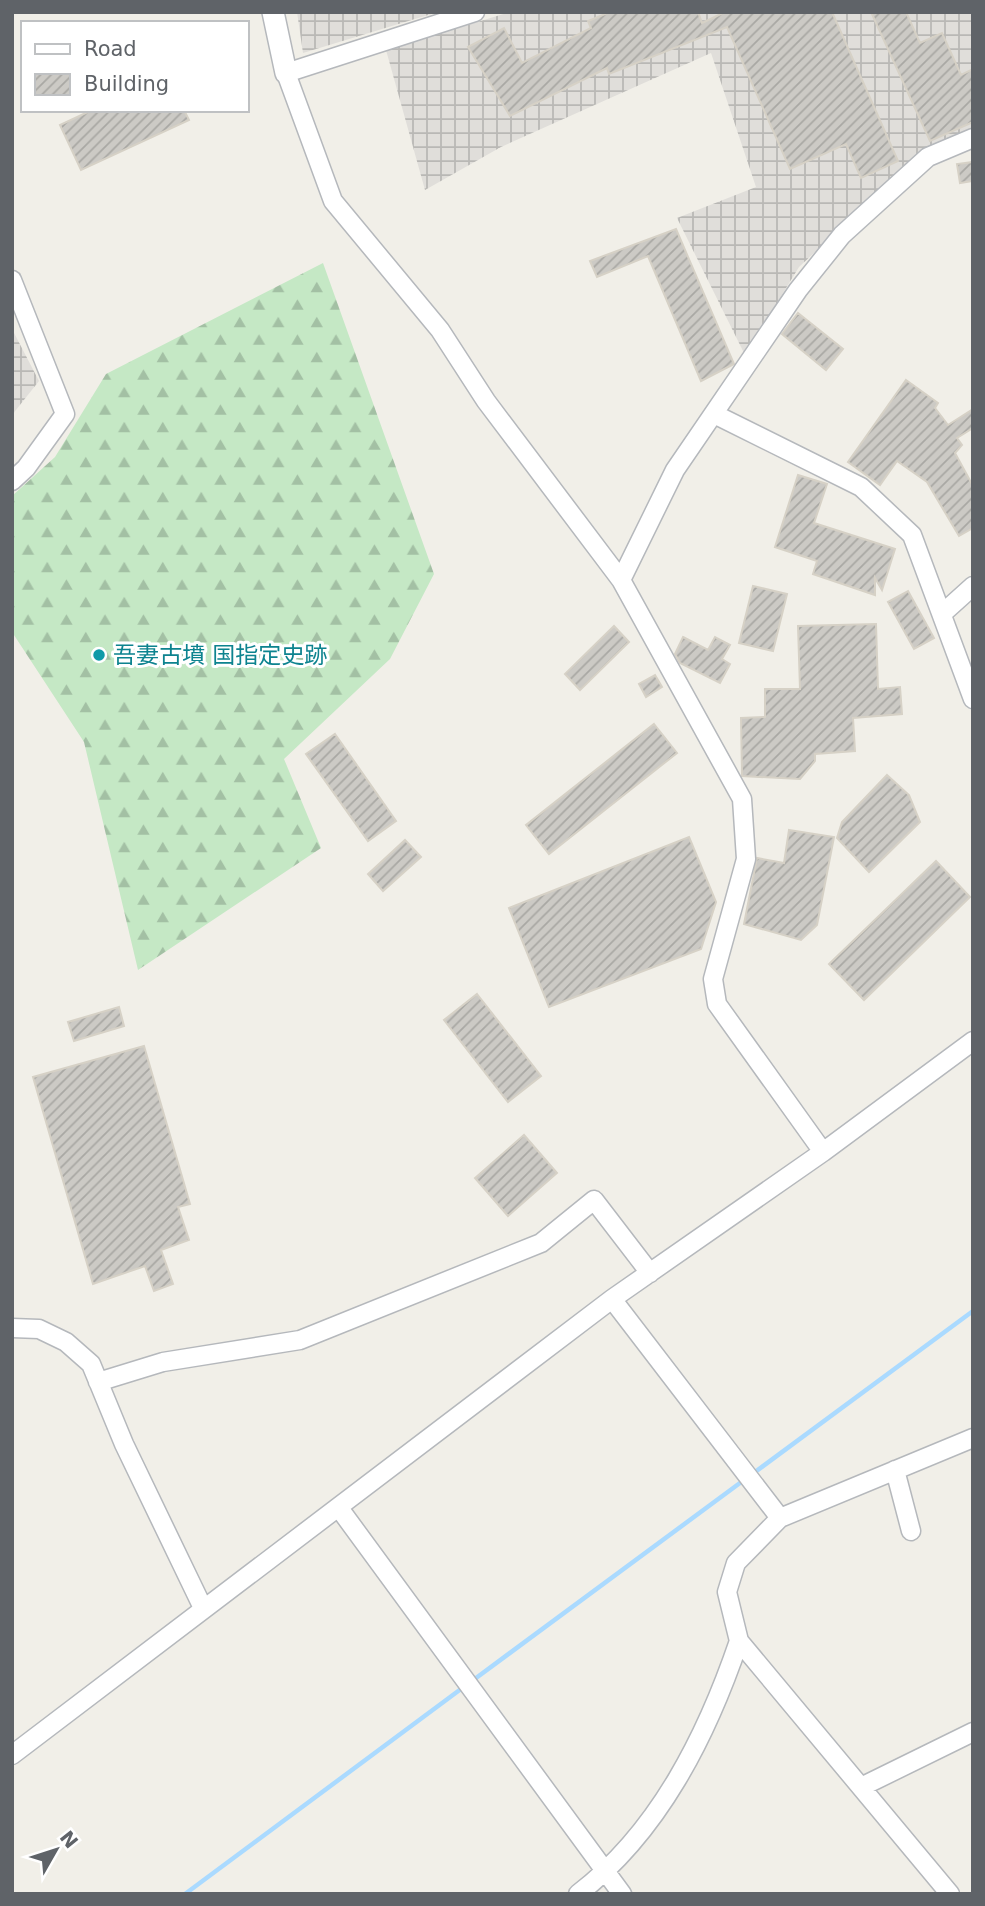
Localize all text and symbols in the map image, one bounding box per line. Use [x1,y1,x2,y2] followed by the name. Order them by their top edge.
[21,21,248,112] legend
[84,37,137,61] text: Road
[84,72,169,96] text: Building
[113,642,327,668] place label: 吾妻古墳 国指定史跡
[91,647,107,663] marker: 吾妻古墳 国指定史跡
[21,1815,91,1885] north arrow
[56,1826,83,1852] text: N

